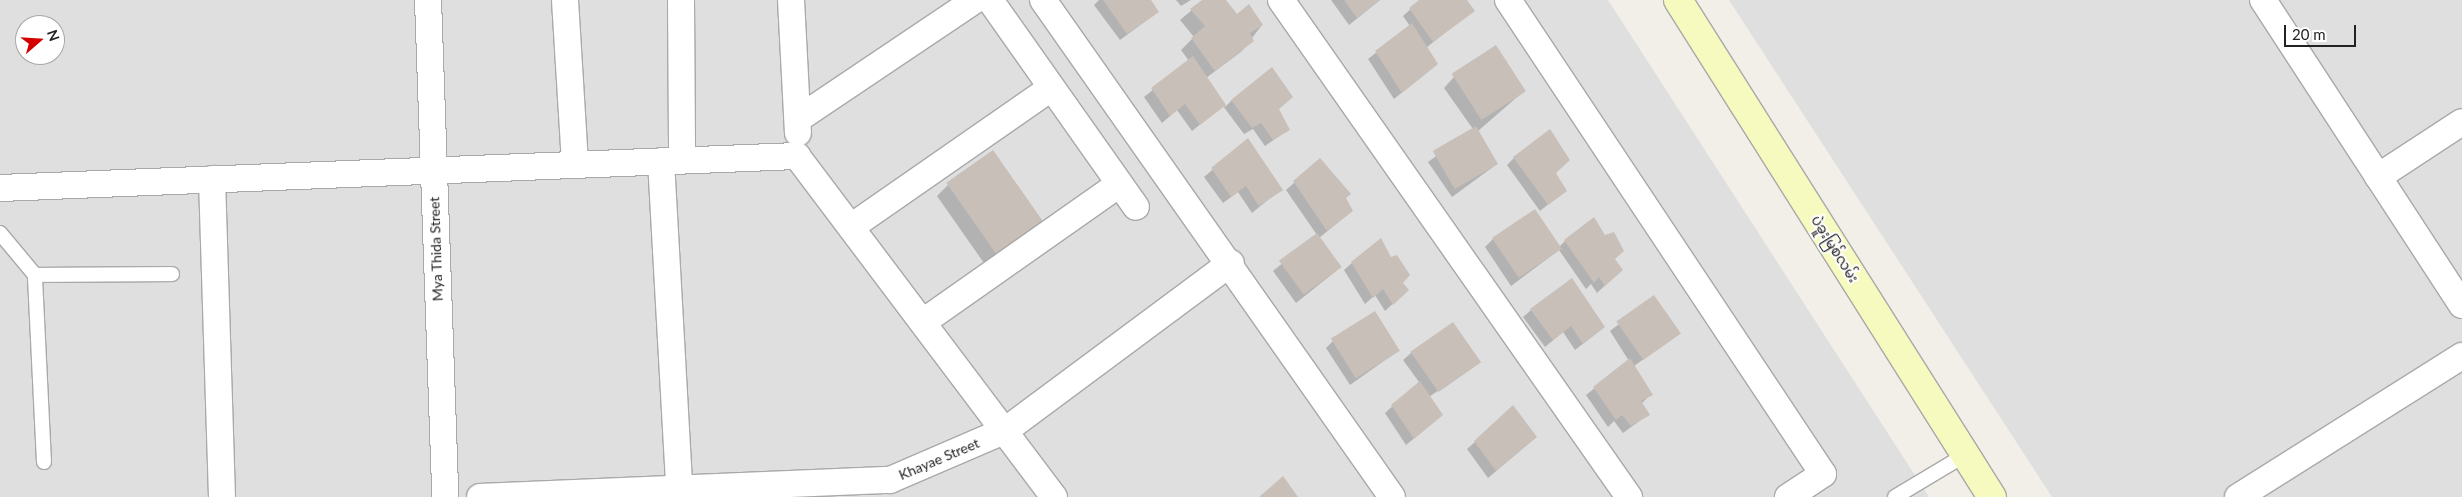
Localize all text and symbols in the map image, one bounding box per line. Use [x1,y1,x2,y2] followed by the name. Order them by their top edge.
[15,15,65,65] north arrow
[2287,15,2360,47] scale bar
[2292,25,2326,43] text: 20 m
[44,27,64,43] text: N
[426,196,446,302] street label: Mya Thida Street
[1808,212,1862,286] street label: ပဲခူးမြစ်လမ်း
[896,435,982,483] street label: Khayae Street

